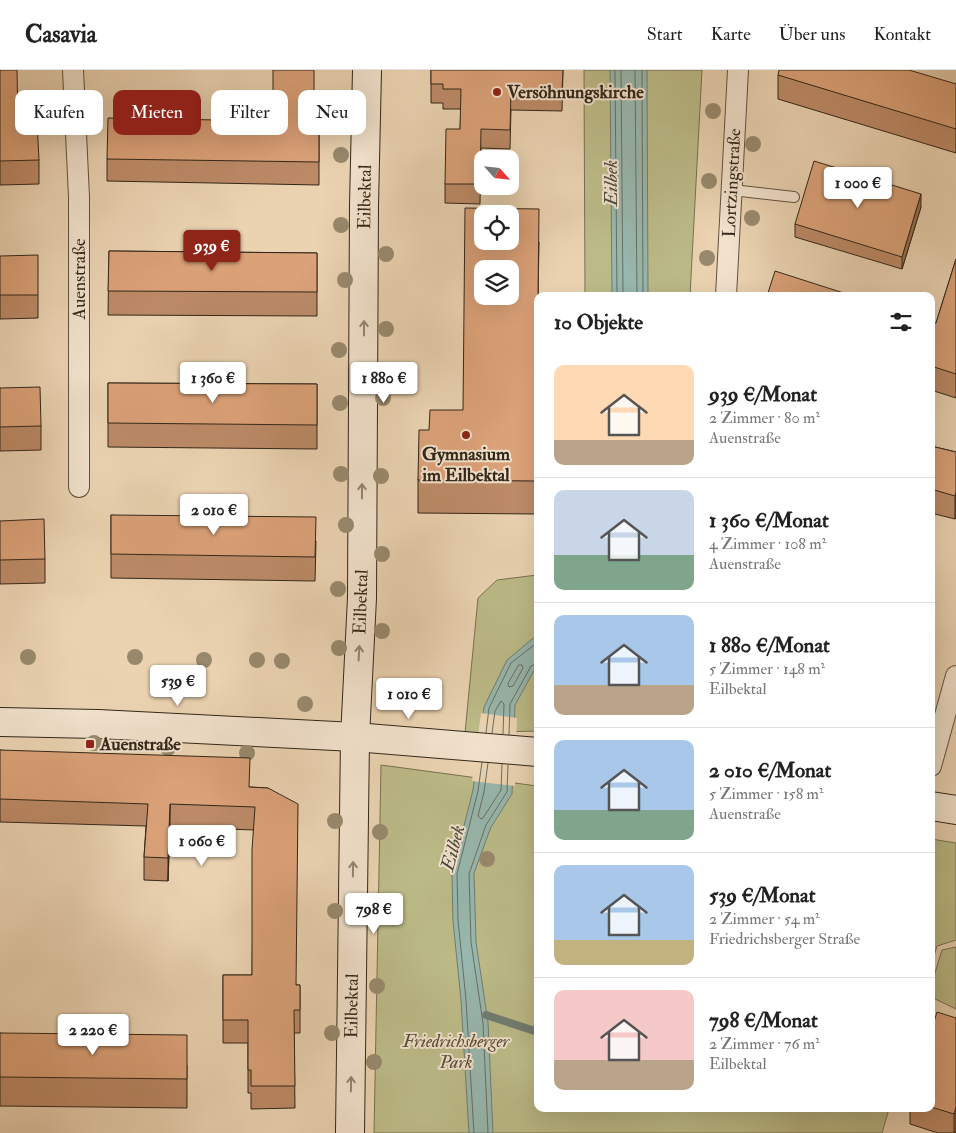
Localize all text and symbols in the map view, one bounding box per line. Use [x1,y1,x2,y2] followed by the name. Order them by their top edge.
[25,19,97,50] text: Casavia
[647,23,683,46] text: Start
[711,23,751,46] text: Karte
[779,23,845,46] text: Über uns
[873,23,931,46] text: Kontakt
[506,81,644,104] place label: Versöhnungskirche
[491,86,503,98] marker: Versöhnungskirche
[15,90,103,135] chip: Kaufen
[113,90,201,135] chip: Mieten
[211,90,288,135] chip: Filter
[298,90,366,135] chip: Neu
[718,127,746,238] street label: Lortzingstraße
[474,150,519,195] north arrow
[474,150,519,305] map controls
[599,160,623,208] water label: Eilbek
[353,164,377,230] street label: Eilbektal
[812,166,904,209] pin: 1 000 €
[835,173,881,193] text: 1 000 €
[474,205,519,250] button: locate
[177,230,247,272] pin: 939 €
[194,236,230,256] text: 939 €
[68,238,91,320] street label: Auenstraße
[474,260,519,305] button: layers
[887,308,915,336] icon: filters
[554,309,643,336] text: 10 Objekte
[359,321,369,337] one-way arrow
[167,362,259,404] pin: 1 360 €
[338,362,430,404] pin: 1 880 €
[191,368,235,388] text: 1 360 €
[361,368,407,388] text: 1 880 €
[709,381,817,408] text: 939 €/Monat
[594,385,654,445] icon: home
[709,408,820,428] text: 2 Zimmer · 80 m²
[709,428,781,448] text: Auenstraße
[460,429,472,441] marker: Gymnasium im Eilbektal
[421,443,511,487] place label: Gymnasium im Eilbektal
[357,483,367,500] one-way arrow
[168,494,260,536] pin: 2 010 €
[191,500,237,520] text: 2 010 €
[709,507,829,534] text: 1 360 €/Monat
[594,510,654,570] icon: home
[709,534,826,554] text: 4 Zimmer · 108 m²
[709,554,781,574] text: Auenstraße
[348,569,374,635] street label: Eilbektal
[709,632,830,659] text: 1 880 €/Monat
[594,635,654,695] icon: home
[355,646,364,662] one-way arrow
[709,659,825,679] text: 5 Zimmer · 148 m²
[143,664,213,707] pin: 539 €
[161,671,195,691] text: 539 €
[363,678,455,720] pin: 1 010 €
[709,679,767,699] text: Eilbektal
[387,684,431,704] text: 1 010 €
[99,733,181,756] place label: Auenstraße
[84,738,96,750] marker: Auenstraße
[709,757,831,784] text: 2 010 €/Monat
[594,760,654,820] icon: home
[709,784,823,804] text: 5 Zimmer · 158 m²
[709,804,781,824] text: Auenstraße
[435,822,471,875] water label: Eilbek
[156,824,248,867] pin: 1 060 €
[179,831,225,851] text: 1 060 €
[349,862,358,878] one-way arrow
[709,882,816,909] text: 539 €/Monat
[594,885,654,945] icon: home
[339,892,409,935] pin: 798 €
[356,899,392,919] text: 798 €
[709,909,820,929] text: 2 Zimmer · 54 m²
[709,929,860,949] text: Friedrichsberger Straße
[340,973,364,1039] street label: Eilbektal
[709,1007,818,1034] text: 798 €/Monat
[594,1010,654,1070] icon: home
[47,1014,139,1056] pin: 2 220 €
[69,1020,117,1040] text: 2 220 €
[402,1030,511,1074] park label: Friedrichsberger Park
[709,1034,820,1054] text: 2 Zimmer · 76 m²
[709,1054,767,1074] text: Eilbektal
[346,1077,356,1093] one-way arrow

